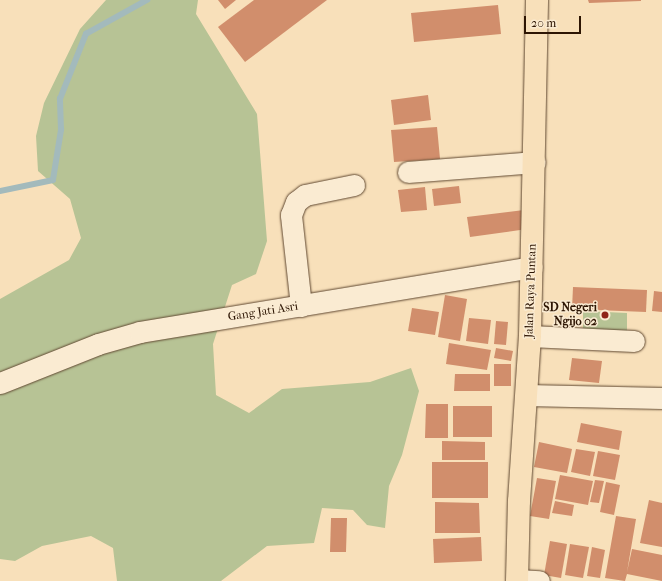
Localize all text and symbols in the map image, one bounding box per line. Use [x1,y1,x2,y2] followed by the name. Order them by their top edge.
[526,8,583,34] scale bar
[531,16,556,30] text: 20 m
[522,244,540,338] street label: Jalan Raya Puntan
[227,299,299,325] street label: Gang Jati Asri
[543,301,597,329] place label: SD Negeri Ngijo 02
[600,310,610,320] marker: SD Negeri Ngijo 02

